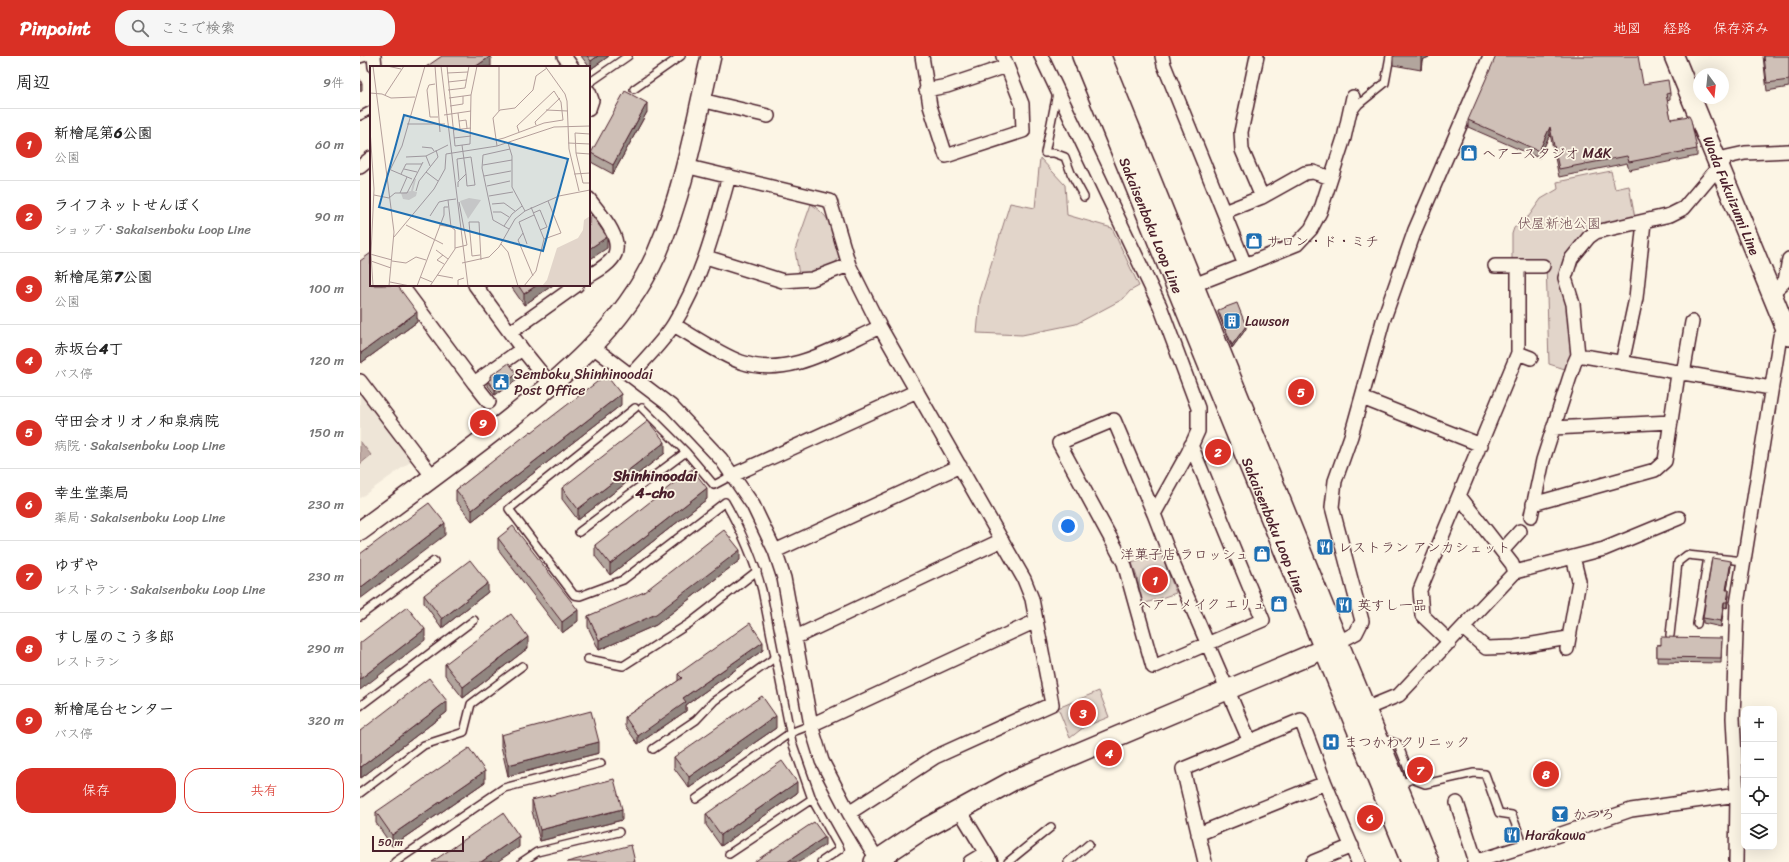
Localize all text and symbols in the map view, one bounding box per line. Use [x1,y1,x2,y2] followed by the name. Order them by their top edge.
[115,10,395,46] search box
[20,12,91,45] text: Pinpoint
[161,15,236,41] text: ここで検索
[1613,16,1641,41] text: 地図
[1663,16,1691,41] text: 経路
[1713,16,1769,41] text: 保存済み
[129,17,151,39] icon: search
[370,66,590,286] inset map
[16,67,50,97] text: 周辺
[1693,68,1729,104] north arrow
[323,71,344,94] text: 9件
[54,120,153,146] text: 新檜尾第6公園
[1695,132,1767,260] street label: Wada Fukuizumi Line
[26,133,32,156] text: 1
[315,133,344,156] text: 60 m
[1482,141,1612,166] place label: ヘアースタジオ M&K
[1459,143,1479,163] shop icon: ヘアースタジオ M&K
[54,146,80,169] text: 公園
[1112,153,1190,298] street label: Sakaisenboku Loop Line
[54,192,203,218] text: ライフネットせんぼく
[25,205,33,228] text: 2
[314,205,344,228] text: 90 m
[1517,211,1601,236] park label: 伏屋新池公園
[54,218,251,241] text: ショップ · Sakaisenboku Loop Line
[1267,229,1379,254] place label: サロン・ド・ミチ
[1244,231,1264,251] shop icon: サロン・ド・ミチ
[54,264,153,290] text: 新檜尾第7公園
[25,277,33,300] text: 3
[309,277,344,300] text: 100 m
[54,290,80,313] text: 公園
[1245,309,1290,334] place label: Lawson
[1222,311,1242,331] building icon: Lawson
[54,336,123,362] text: 赤坂台4丁
[25,349,33,372] text: 4
[309,349,344,372] text: 120 m
[54,362,93,385] text: バス停
[514,362,654,403] place label: Semboku Shinhinoodai Post Office
[491,372,511,392] public building icon: Semboku Shinhinoodai Post Office
[1288,377,1314,407] pin: 5
[54,408,219,434] text: 守田会オリオノ和泉病院
[470,408,496,438] pin: 9
[25,421,33,444] text: 5
[309,421,344,444] text: 150 m
[54,434,225,457] text: 病院 · Sakaisenboku Loop Line
[1205,437,1231,467] pin: 2
[1234,453,1312,598] street label: Sakaisenboku Loop Line
[612,463,698,506] district label: Shinhinoodai 4-cho
[54,480,129,506] text: 幸生堂薬局
[25,493,33,516] text: 6
[308,493,344,516] text: 230 m
[54,506,225,529] text: 薬局 · Sakaisenboku Loop Line
[1058,516,1078,536] your location
[1338,535,1511,560] place label: レストラン アンカシェット
[1315,537,1335,557] restaurant icon: レストラン アンカシェット
[1120,542,1249,567] place label: 洋菓子店 ラロッシュ
[1252,544,1272,564] shop icon: 洋菓子店 ラロッシュ
[54,552,99,578] text: ゆずや
[25,565,33,588] text: 7
[308,565,344,588] text: 230 m
[1142,565,1168,595] pin: 1
[54,578,265,601] text: レストラン · Sakaisenboku Loop Line
[1137,592,1266,617] place label: ヘアーメイク エリュ
[1357,593,1427,618] place label: 英すし一品
[1269,594,1289,614] shop icon: ヘアーメイク エリュ
[1334,595,1354,615] restaurant icon: 英すし一品
[54,624,174,650] text: すし屋のこう多郎
[25,637,33,660] text: 8
[307,637,344,660] text: 290 m
[54,650,120,673] text: レストラン
[54,696,174,722] text: 新檜尾台センター
[1070,698,1096,728] pin: 3
[1741,706,1777,850] map controls
[1741,706,1777,742] button: +
[25,709,33,732] text: 9
[308,709,344,732] text: 320 m
[54,722,93,745] text: バス停
[1344,730,1470,755] place label: まつかわクリニック
[1321,732,1341,752] hospital icon: まつかわクリニック
[1096,738,1122,768] pin: 4
[1741,742,1777,778] button: −
[1407,755,1433,785] pin: 7
[1533,759,1559,789] pin: 8
[16,768,176,813] button: 保存
[184,768,344,813] button: 共有
[1741,778,1777,814] button: locate
[1573,802,1615,827] place label: かつろ
[1357,803,1383,833] pin: 6
[1550,804,1570,824] bar icon: かつろ
[1741,814,1777,850] button: layers
[1525,823,1586,848] place label: Harakawa
[1502,825,1522,845] restaurant icon: Harakawa
[378,833,403,852] text: 50 m
[372,834,464,853] scale bar

